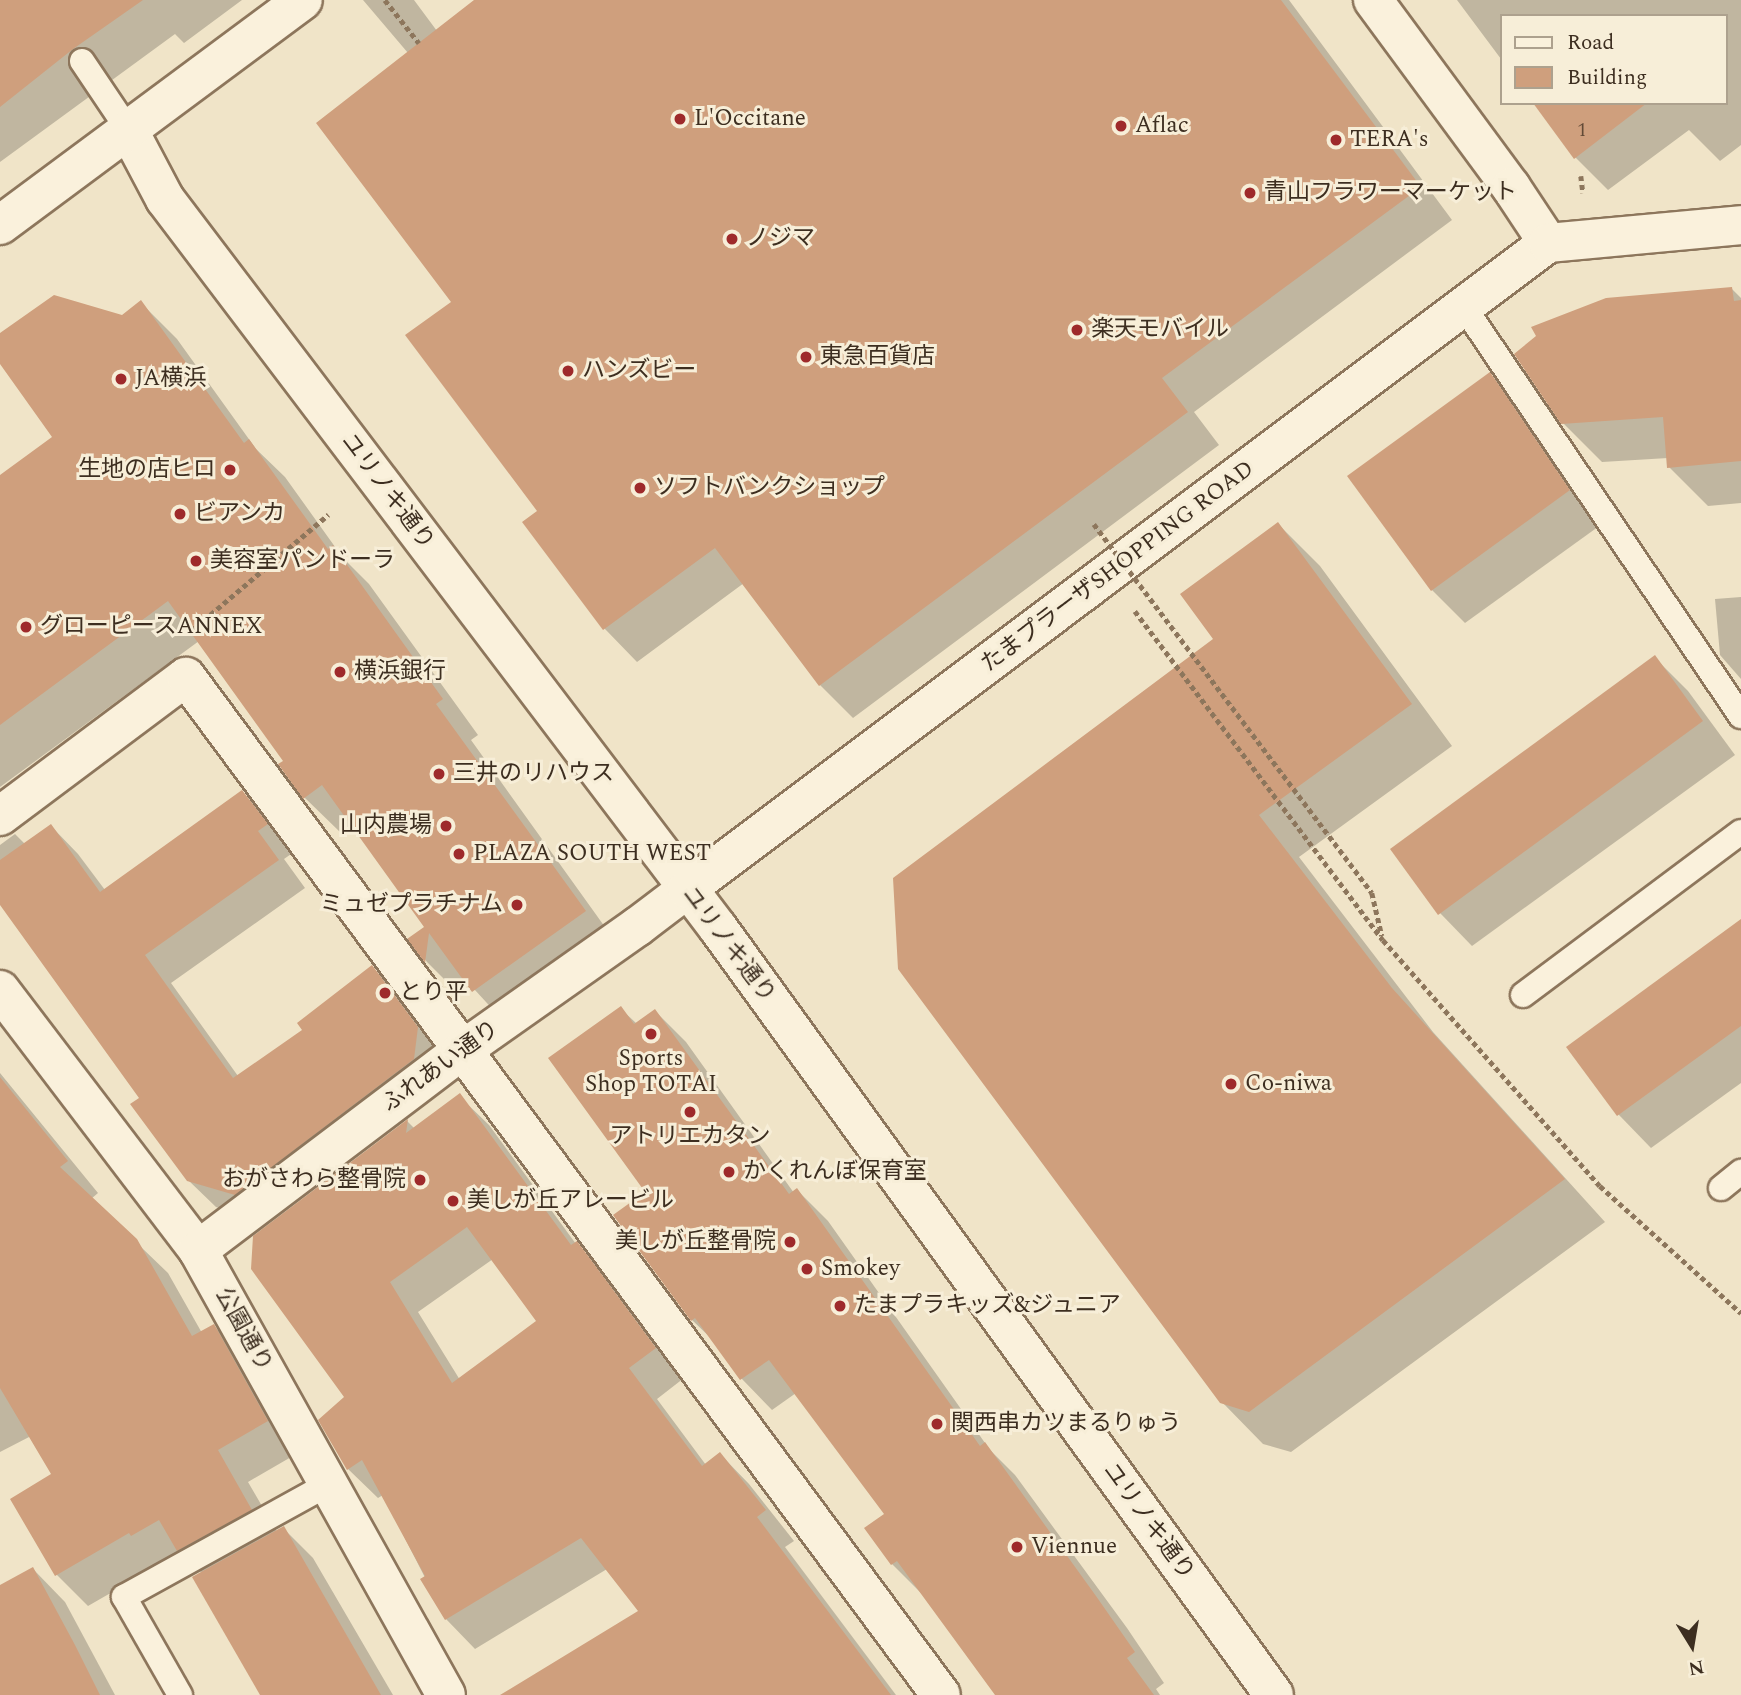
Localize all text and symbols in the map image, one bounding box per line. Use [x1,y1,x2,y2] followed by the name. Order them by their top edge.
[1500,14,1727,105] legend
[1567,27,1614,59] text: Road
[1567,62,1647,94] text: Building
[694,105,806,133] place label: L'Occitane
[672,111,688,127] marker: L'Occitane
[1135,112,1189,140] place label: Aflac
[1113,118,1129,134] marker: Aflac
[1577,120,1587,142] house number: 1
[1350,126,1429,154] place label: TERA's
[1328,132,1344,148] marker: TERA's
[1264,179,1517,207] place label: 青山フラワーマーケット
[1242,185,1258,201] marker: 青山フラワーマーケット
[746,225,815,253] place label: ノジマ
[724,231,740,247] marker: ノジマ
[1091,316,1229,344] place label: 楽天モバイル
[1069,322,1085,338] marker: 楽天モバイル
[820,343,935,371] place label: 東急百貨店
[798,349,814,365] marker: 東急百貨店
[582,357,697,385] place label: ハンズビー
[560,363,576,379] marker: ハンズビー
[135,365,206,393] place label: JA横浜
[113,371,129,387] marker: JA横浜
[334,429,440,555] street label: ユリノキ通り
[976,455,1260,679] street label: たまプラーザSHOPPING ROAD
[78,456,216,484] place label: 生地の店ヒロ
[222,462,238,478] marker: 生地の店ヒロ
[654,474,884,502] place label: ソフトバンクショップ
[632,480,648,496] marker: ソフトバンクショップ
[194,500,286,528] place label: ビアンカ
[172,506,188,522] marker: ビアンカ
[210,547,394,575] place label: 美容室パンドーラ
[188,553,204,569] marker: 美容室パンドーラ
[40,613,264,641] place label: グローピースANNEX
[18,619,34,635] marker: グローピースANNEX
[354,658,446,686] place label: 横浜銀行
[332,664,348,680] marker: 横浜銀行
[453,760,614,788] place label: 三井のリハウス
[431,766,447,782] marker: 三井のリハウス
[340,812,432,840] place label: 山内農場
[438,818,454,834] marker: 山内農場
[473,840,711,868] place label: PLAZA SOUTH WEST
[451,846,467,862] marker: PLAZA SOUTH WEST
[675,882,781,1008] street label: ユリノキ通り
[319,891,503,919] place label: ミュゼプラチナム
[509,897,525,913] marker: ミュゼプラチナム
[399,979,468,1007] place label: とり平
[377,985,393,1001] marker: とり平
[377,1015,505,1119] street label: ふれあい通り
[643,1026,659,1042] marker: Sports Shop TOTAI
[585,1045,717,1099] place label: Sports Shop TOTAI
[1245,1070,1332,1098] place label: Co-niwa
[1223,1076,1239,1092] marker: Co-niwa
[682,1104,698,1120] marker: アトリエカタン
[610,1123,770,1151] place label: アトリエカタン
[743,1158,927,1186] place label: かくれんぼ保育室
[721,1164,737,1180] marker: かくれんぼ保育室
[222,1166,406,1194] place label: おがさわら整骨院
[412,1172,428,1188] marker: おがさわら整骨院
[467,1187,674,1215] place label: 美しが丘アレービル
[445,1193,461,1209] marker: 美しが丘アレービル
[615,1228,776,1256] place label: 美しが丘整骨院
[782,1234,798,1250] marker: 美しが丘整骨院
[821,1255,900,1283] place label: Smokey
[799,1261,815,1277] marker: Smokey
[209,1283,277,1377] street label: 公園通り
[854,1292,1123,1320] place label: たまプラキッズ&ジュニア
[832,1298,848,1314] marker: たまプラキッズ&ジュニア
[951,1410,1181,1438] place label: 関西串カツまるりゅう
[929,1416,945,1432] marker: 関西串カツまるりゅう
[1096,1458,1200,1586] street label: ユリノキ通り
[1031,1533,1117,1561] place label: Viennue
[1009,1539,1025,1555] marker: Viennue
[1657,1611,1727,1681] north arrow
[1686,1651,1706,1683] text: N

